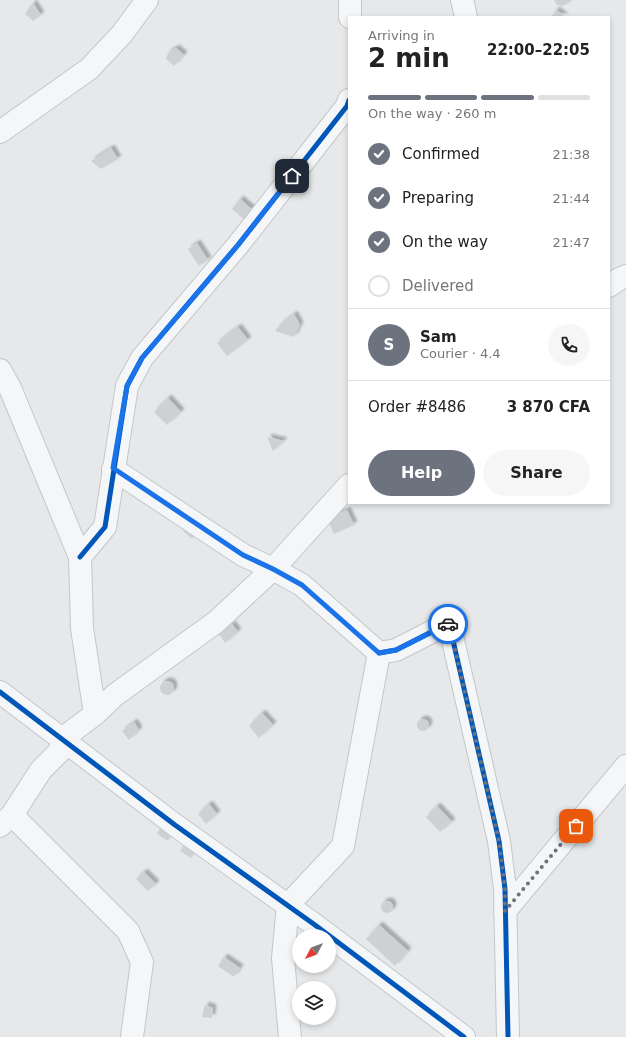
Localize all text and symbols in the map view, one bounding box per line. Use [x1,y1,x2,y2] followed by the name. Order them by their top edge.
[368,28,435,43] text: Arriving in
[487,41,590,59] text: 22:00–22:05
[368,43,450,73] text: 2 min
[368,106,496,121] text: On the way · 260 m
[368,143,390,165] icon: check
[402,145,480,163] text: Confirmed
[553,147,590,162] text: 21:38
[275,159,309,193] pin
[281,165,303,187] icon: home
[368,187,390,209] icon: check
[402,189,474,207] text: Preparing
[553,191,590,206] text: 21:44
[368,231,390,253] icon: check
[402,233,488,251] text: On the way
[553,235,590,250] text: 21:47
[402,277,474,295] text: Delivered
[548,324,590,366] button: phone
[420,328,457,346] text: Sam
[384,336,394,354] text: S
[420,346,501,361] text: Courier · 4.4
[368,398,466,416] text: Order #8486
[507,398,590,416] text: 3 870 CFA
[368,450,475,496] button: Help
[483,450,590,496] button: Share
[428,604,468,644] courier
[437,613,459,635] icon: car
[559,809,593,843] pin
[565,815,587,837] icon: bag
[292,929,336,973] north arrow
[292,929,336,1025] map controls
[292,981,336,1025] button: layers

